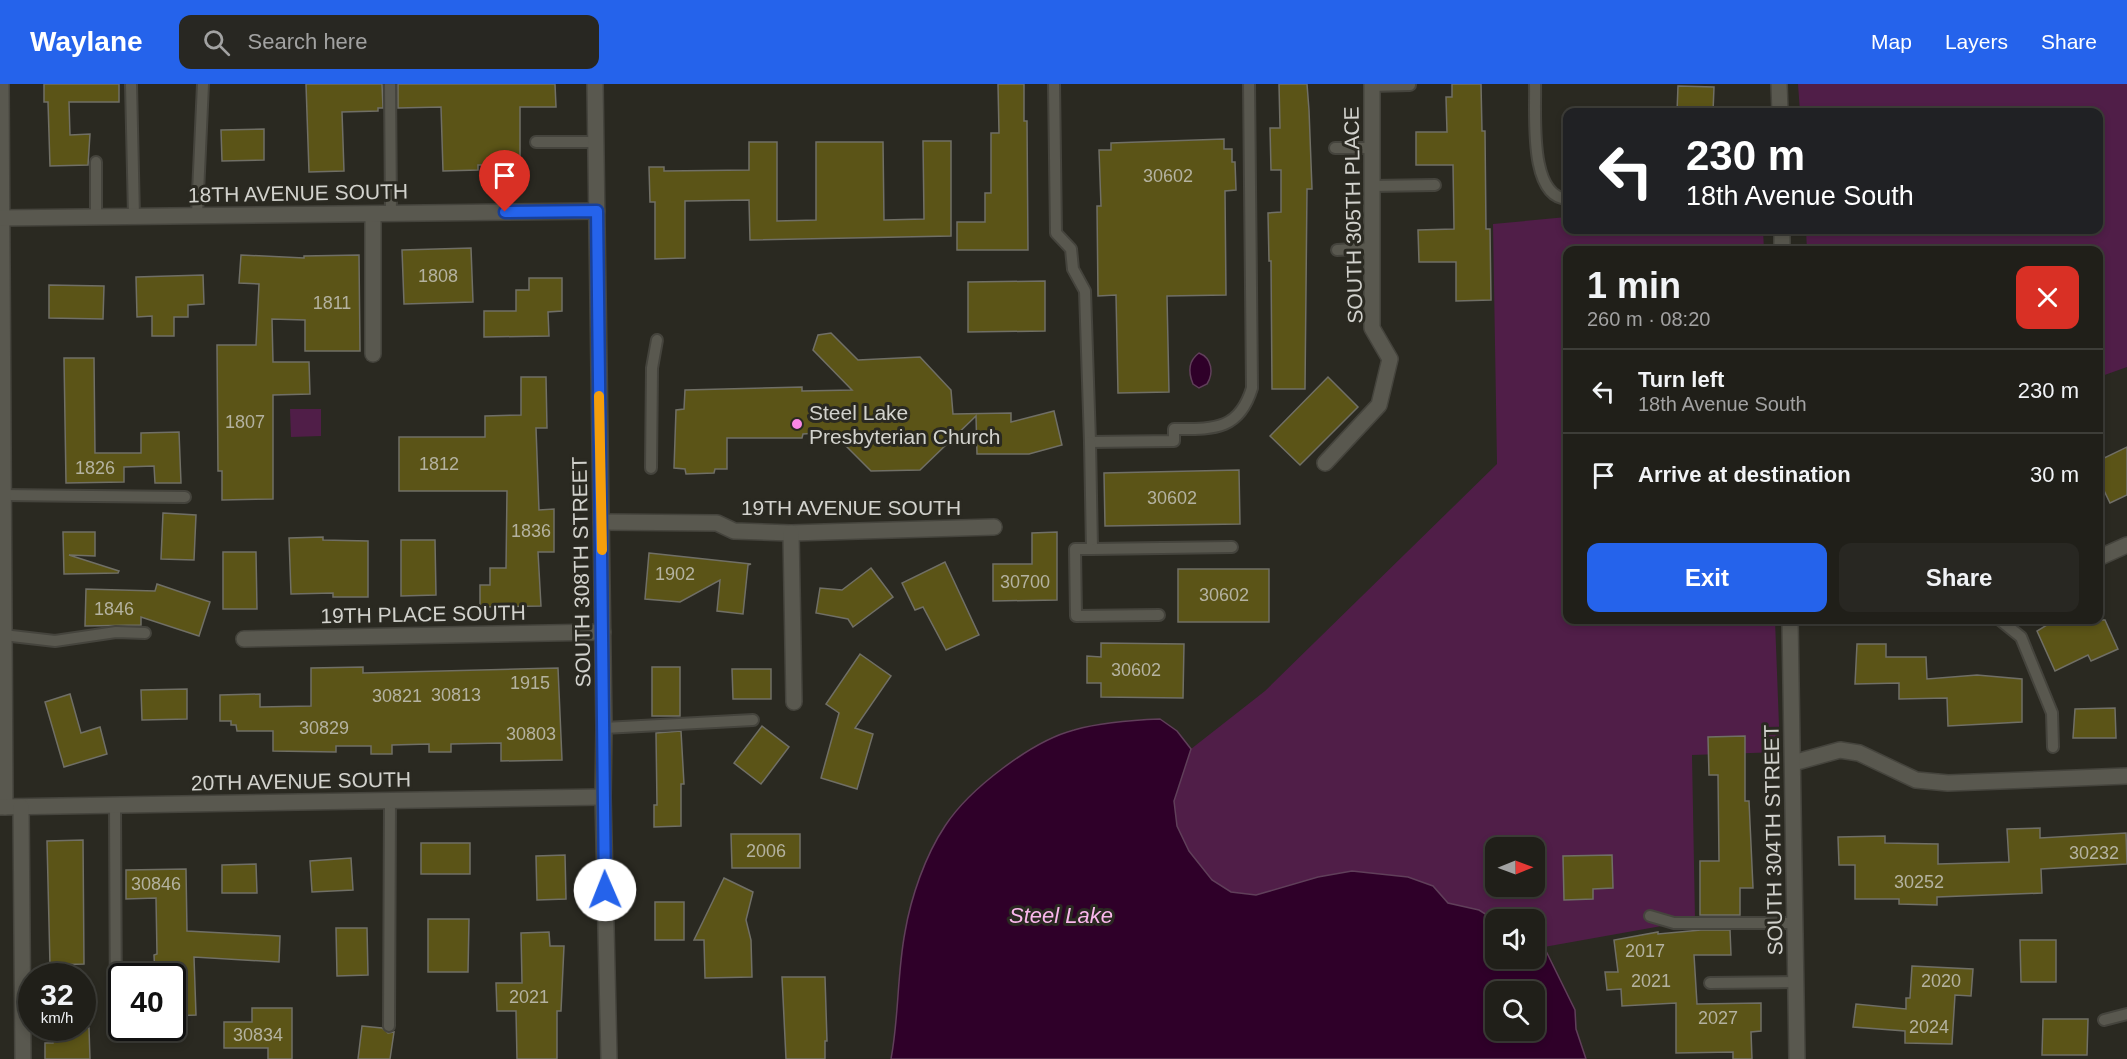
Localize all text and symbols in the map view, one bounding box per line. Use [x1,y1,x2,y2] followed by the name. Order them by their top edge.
[179,15,599,69] search box
[30,26,143,57] text: Waylane
[200,26,233,59] icon: search
[248,29,367,54] text: Search here
[1871,30,1912,53] text: Map
[1945,30,2008,53] text: Layers
[2041,30,2097,53] text: Share
[1340,106,1366,324] street label: SOUTH 305TH PLACE
[1587,132,1665,210] icon: left
[1686,132,1805,179] text: 230 m
[479,150,530,212] pin
[488,159,521,192] icon: arrive
[1143,166,1193,186] house number: 30602
[188,180,408,206] street label: 18TH AVENUE SOUTH
[1686,181,1914,211] text: 18th Avenue South
[1587,265,1681,306] text: 1 min
[418,266,458,286] house number: 1808
[2016,266,2079,329] button: close
[313,293,351,313] house number: 1811
[1587,308,1710,330] text: 260 m · 08:20
[1638,367,1724,392] text: Turn left
[1587,375,1620,408] icon: left
[2018,378,2079,403] text: 230 m
[1638,393,1807,415] text: 18th Avenue South
[809,401,1000,448] place label: Steel Lake Presbyterian Church
[225,412,265,432] house number: 1807
[790,417,804,431] marker: Steel Lake Presbyterian Church
[419,454,459,474] house number: 1812
[567,456,595,688] street label: SOUTH 308TH STREET
[75,458,115,478] house number: 1826
[1587,459,1620,492] icon: arrive
[1638,462,1851,487] text: Arrive at destination
[2030,462,2079,487] text: 30 m
[1147,488,1197,508] house number: 30602
[741,496,961,519] street label: 19TH AVENUE SOUTH
[511,521,551,541] house number: 1836
[1587,543,1827,612] button: Exit
[1839,543,2079,612] button: Share
[655,564,695,584] house number: 1902
[1000,572,1050,592] house number: 30700
[1199,585,1249,605] house number: 30602
[94,599,134,619] house number: 1846
[320,601,526,627] street label: 19TH PLACE SOUTH
[1111,660,1161,680] house number: 30602
[510,673,550,693] house number: 1915
[431,685,481,705] house number: 30813
[372,686,422,706] house number: 30821
[299,718,349,738] house number: 30829
[506,724,556,744] house number: 30803
[1759,724,1787,956] street label: SOUTH 304TH STREET
[191,768,411,794] street label: 20TH AVENUE SOUTH
[1485,837,1545,897] north arrow
[1485,837,1545,1041] map controls
[746,841,786,861] house number: 2006
[2069,843,2119,863] house number: 30232
[573,858,637,922] position arrow
[1894,872,1944,892] house number: 30252
[131,874,181,894] house number: 30846
[1009,903,1113,928] water label: Steel Lake
[1485,909,1545,969] button: sound
[1625,941,1665,961] house number: 2017
[108,963,186,1041] speed limit sign: 40
[1631,971,1671,991] house number: 2021
[1921,971,1961,991] house number: 2020
[40,978,74,1011] text: 32
[1485,981,1545,1041] button: search
[509,987,549,1007] house number: 2021
[1698,1008,1738,1028] house number: 2027
[41,1009,73,1026] text: km/h
[1909,1017,1949,1037] house number: 2024
[233,1025,283,1045] house number: 30834

